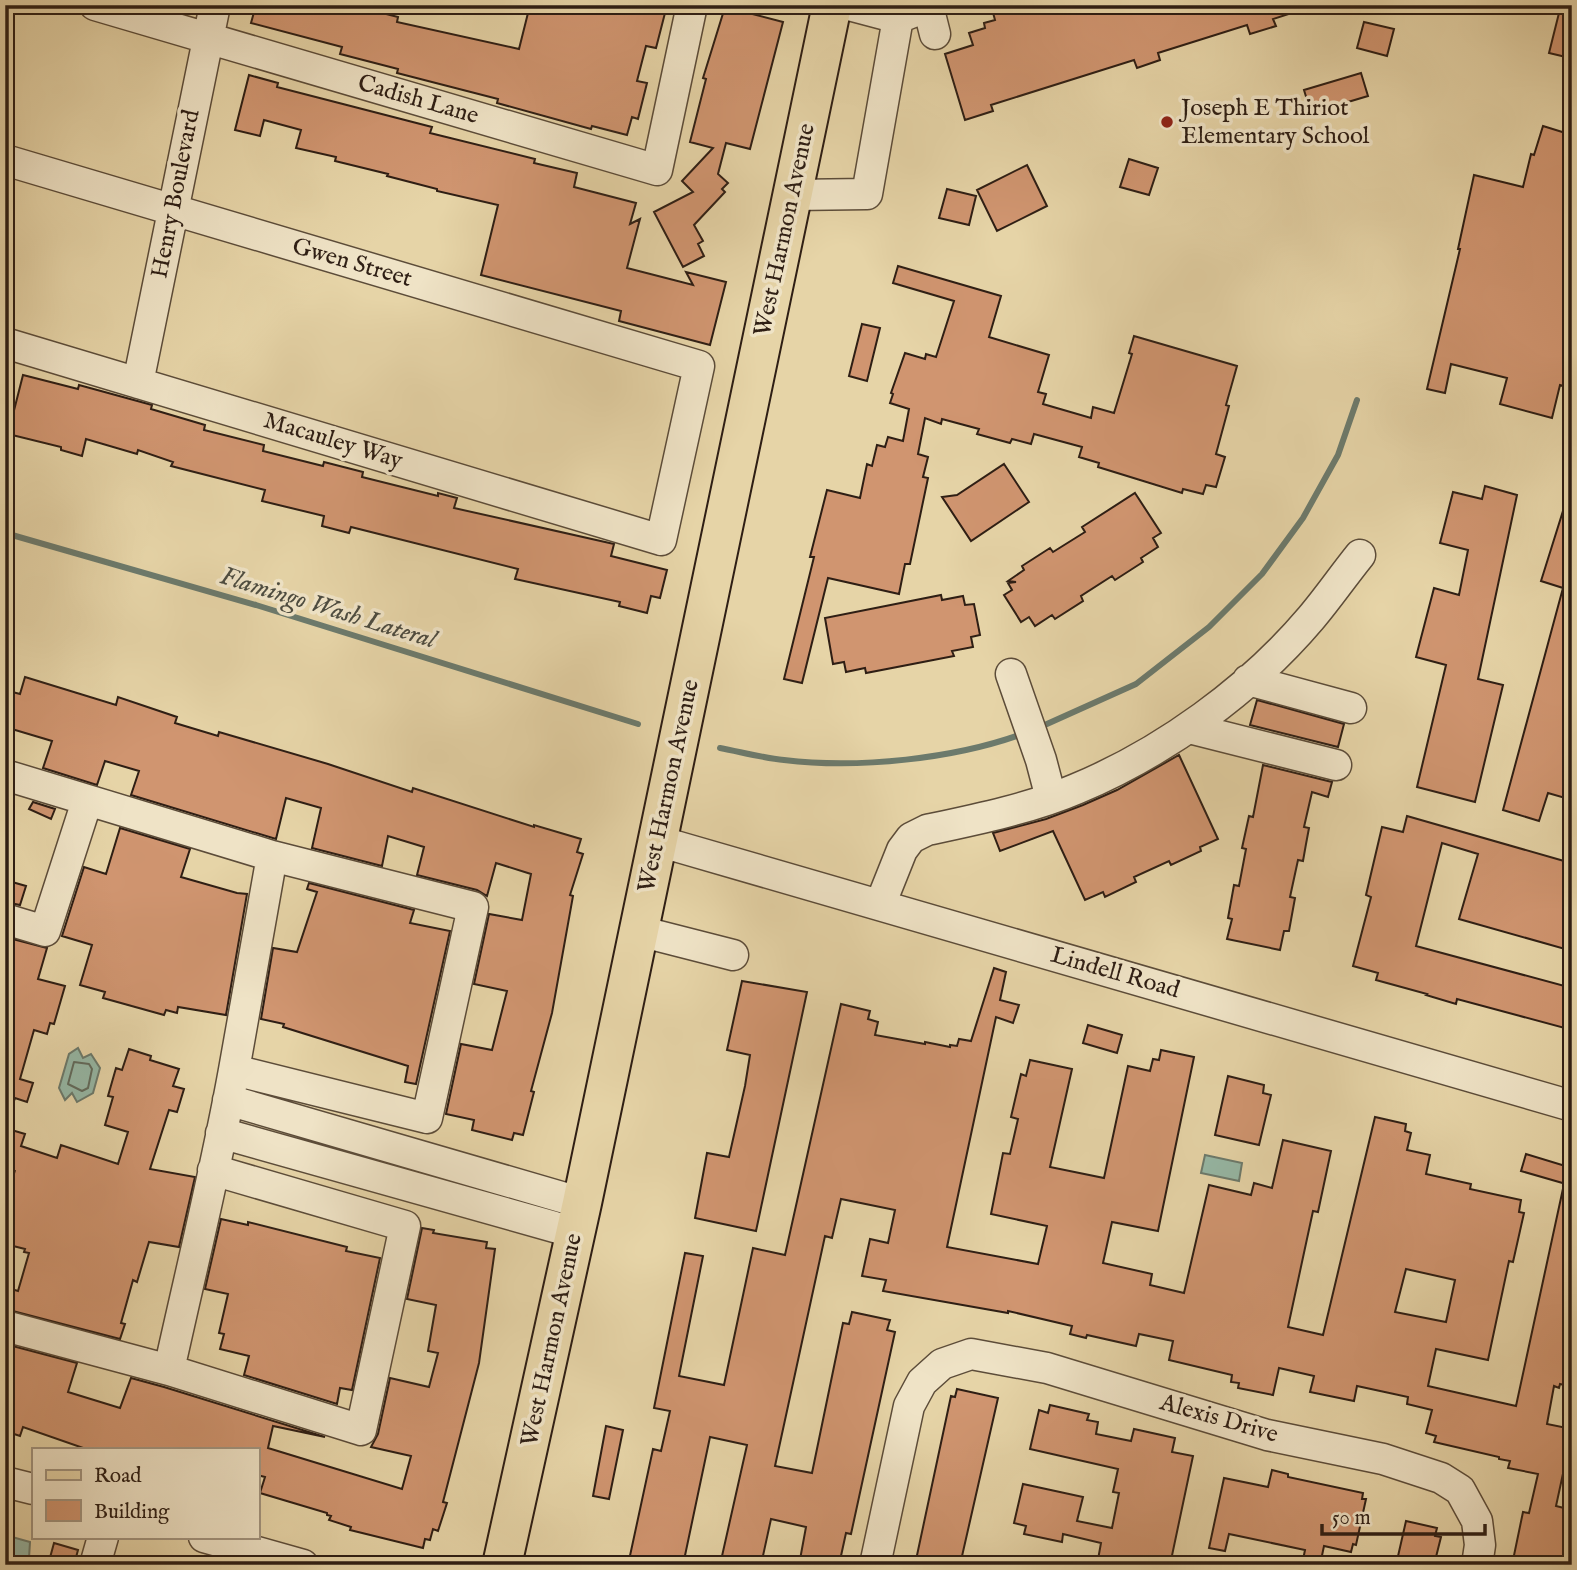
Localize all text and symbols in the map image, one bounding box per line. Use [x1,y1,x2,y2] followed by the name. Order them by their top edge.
[354,68,482,132] street label: Cadish Lane
[1178,93,1370,152] place label: Joseph E Thiriot Elementary School
[144,107,208,281] street label: Henry Boulevard
[1159,114,1175,130] marker: Joseph E Thiriot Elementary School
[747,121,823,339] street label: West Harmon Avenue
[288,231,416,295] street label: Gwen Street
[260,405,407,477] street label: Macauley Way
[216,559,442,658] water label: Flamingo Wash Lateral
[631,677,707,895] street label: West Harmon Avenue
[1047,940,1183,1006] street label: Lindell Road
[514,1231,590,1449] street label: West Harmon Avenue
[1155,1387,1282,1451] street label: Alexis Drive
[32,1448,259,1538] legend
[94,1463,142,1490] text: Road
[1322,1493,1484,1537] scale bar
[94,1499,170,1526] text: Building
[1332,1505,1371,1532] text: 50 m

